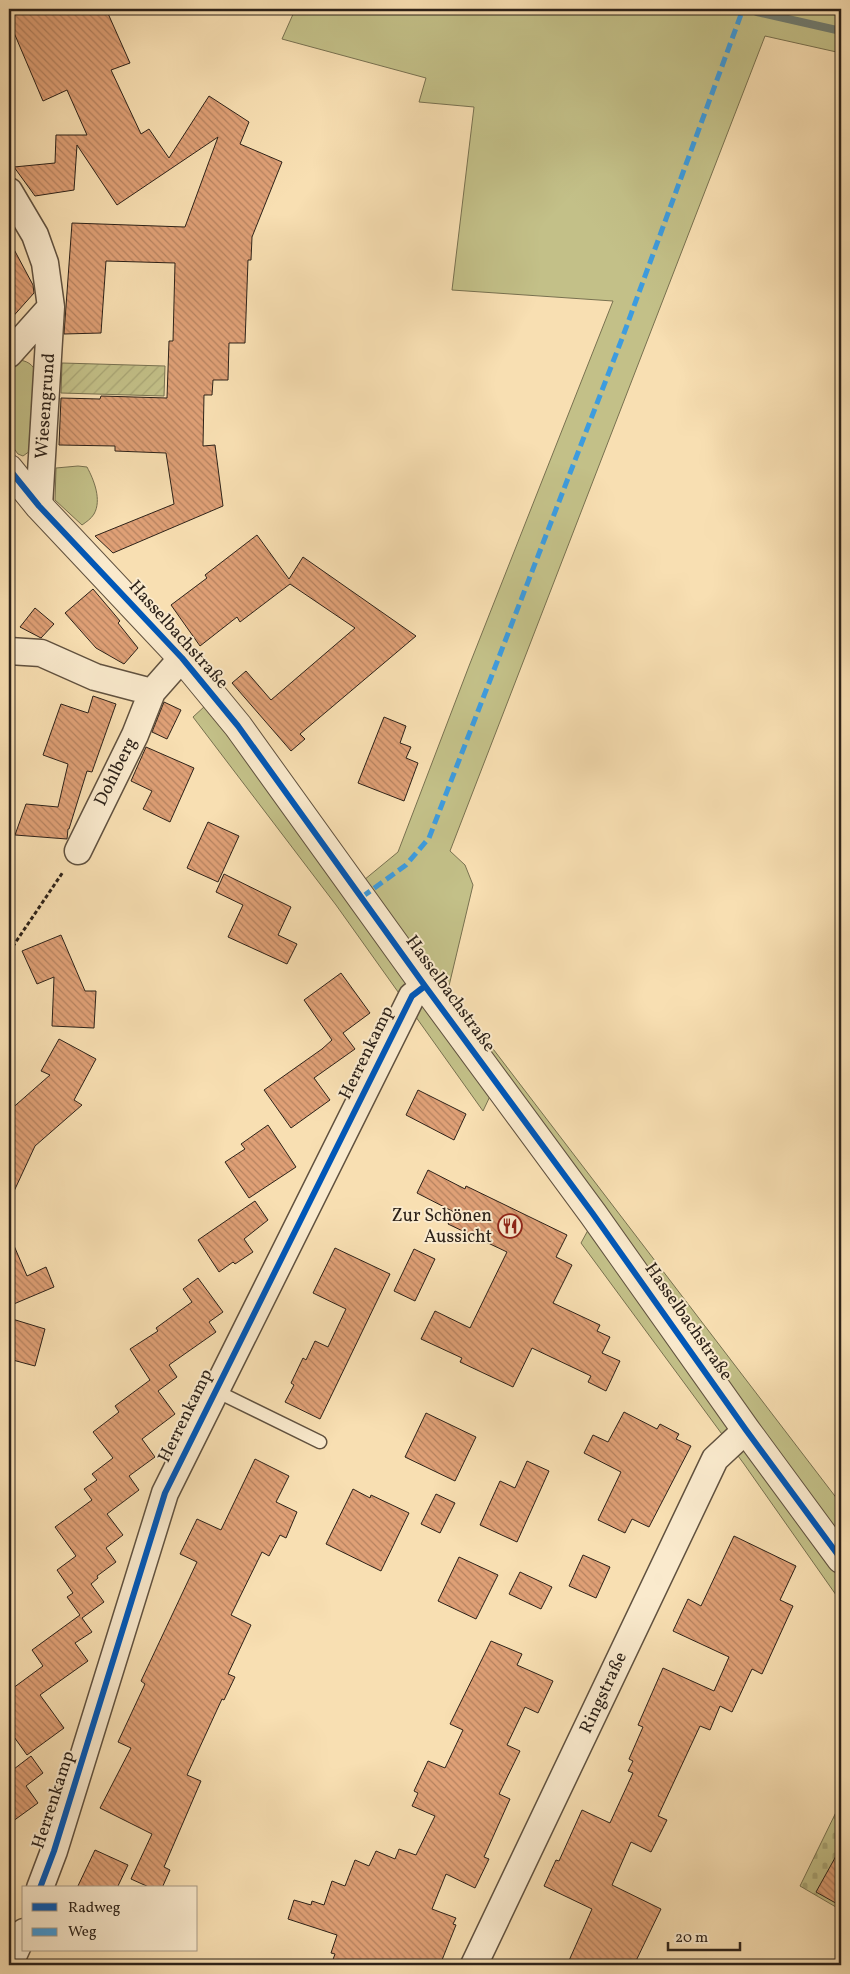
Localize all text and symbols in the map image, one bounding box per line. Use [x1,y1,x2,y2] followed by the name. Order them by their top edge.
[30,352,62,460] street label: Wiesengrund
[122,575,234,695] street label: Hasselbachstraße
[89,733,143,811] street label: Dohlberg
[399,931,501,1057] street label: Hasselbachstraße
[334,1002,400,1104] street label: Herrenkamp
[391,1204,492,1250] place label: Zur Schönen Aussicht
[497,1213,523,1239] restaurant icon: Zur Schönen Aussicht
[638,1258,738,1386] street label: Hasselbachstraße
[153,1365,219,1467] street label: Herrenkamp
[574,1648,634,1738] street label: Ringstraße
[26,1748,82,1852] street label: Herrenkamp
[22,1886,198,1952] legend
[68,1898,121,1919] text: Radweg
[668,1919,740,1951] scale bar
[68,1922,97,1943] text: Weg
[675,1928,708,1949] text: 20 m

